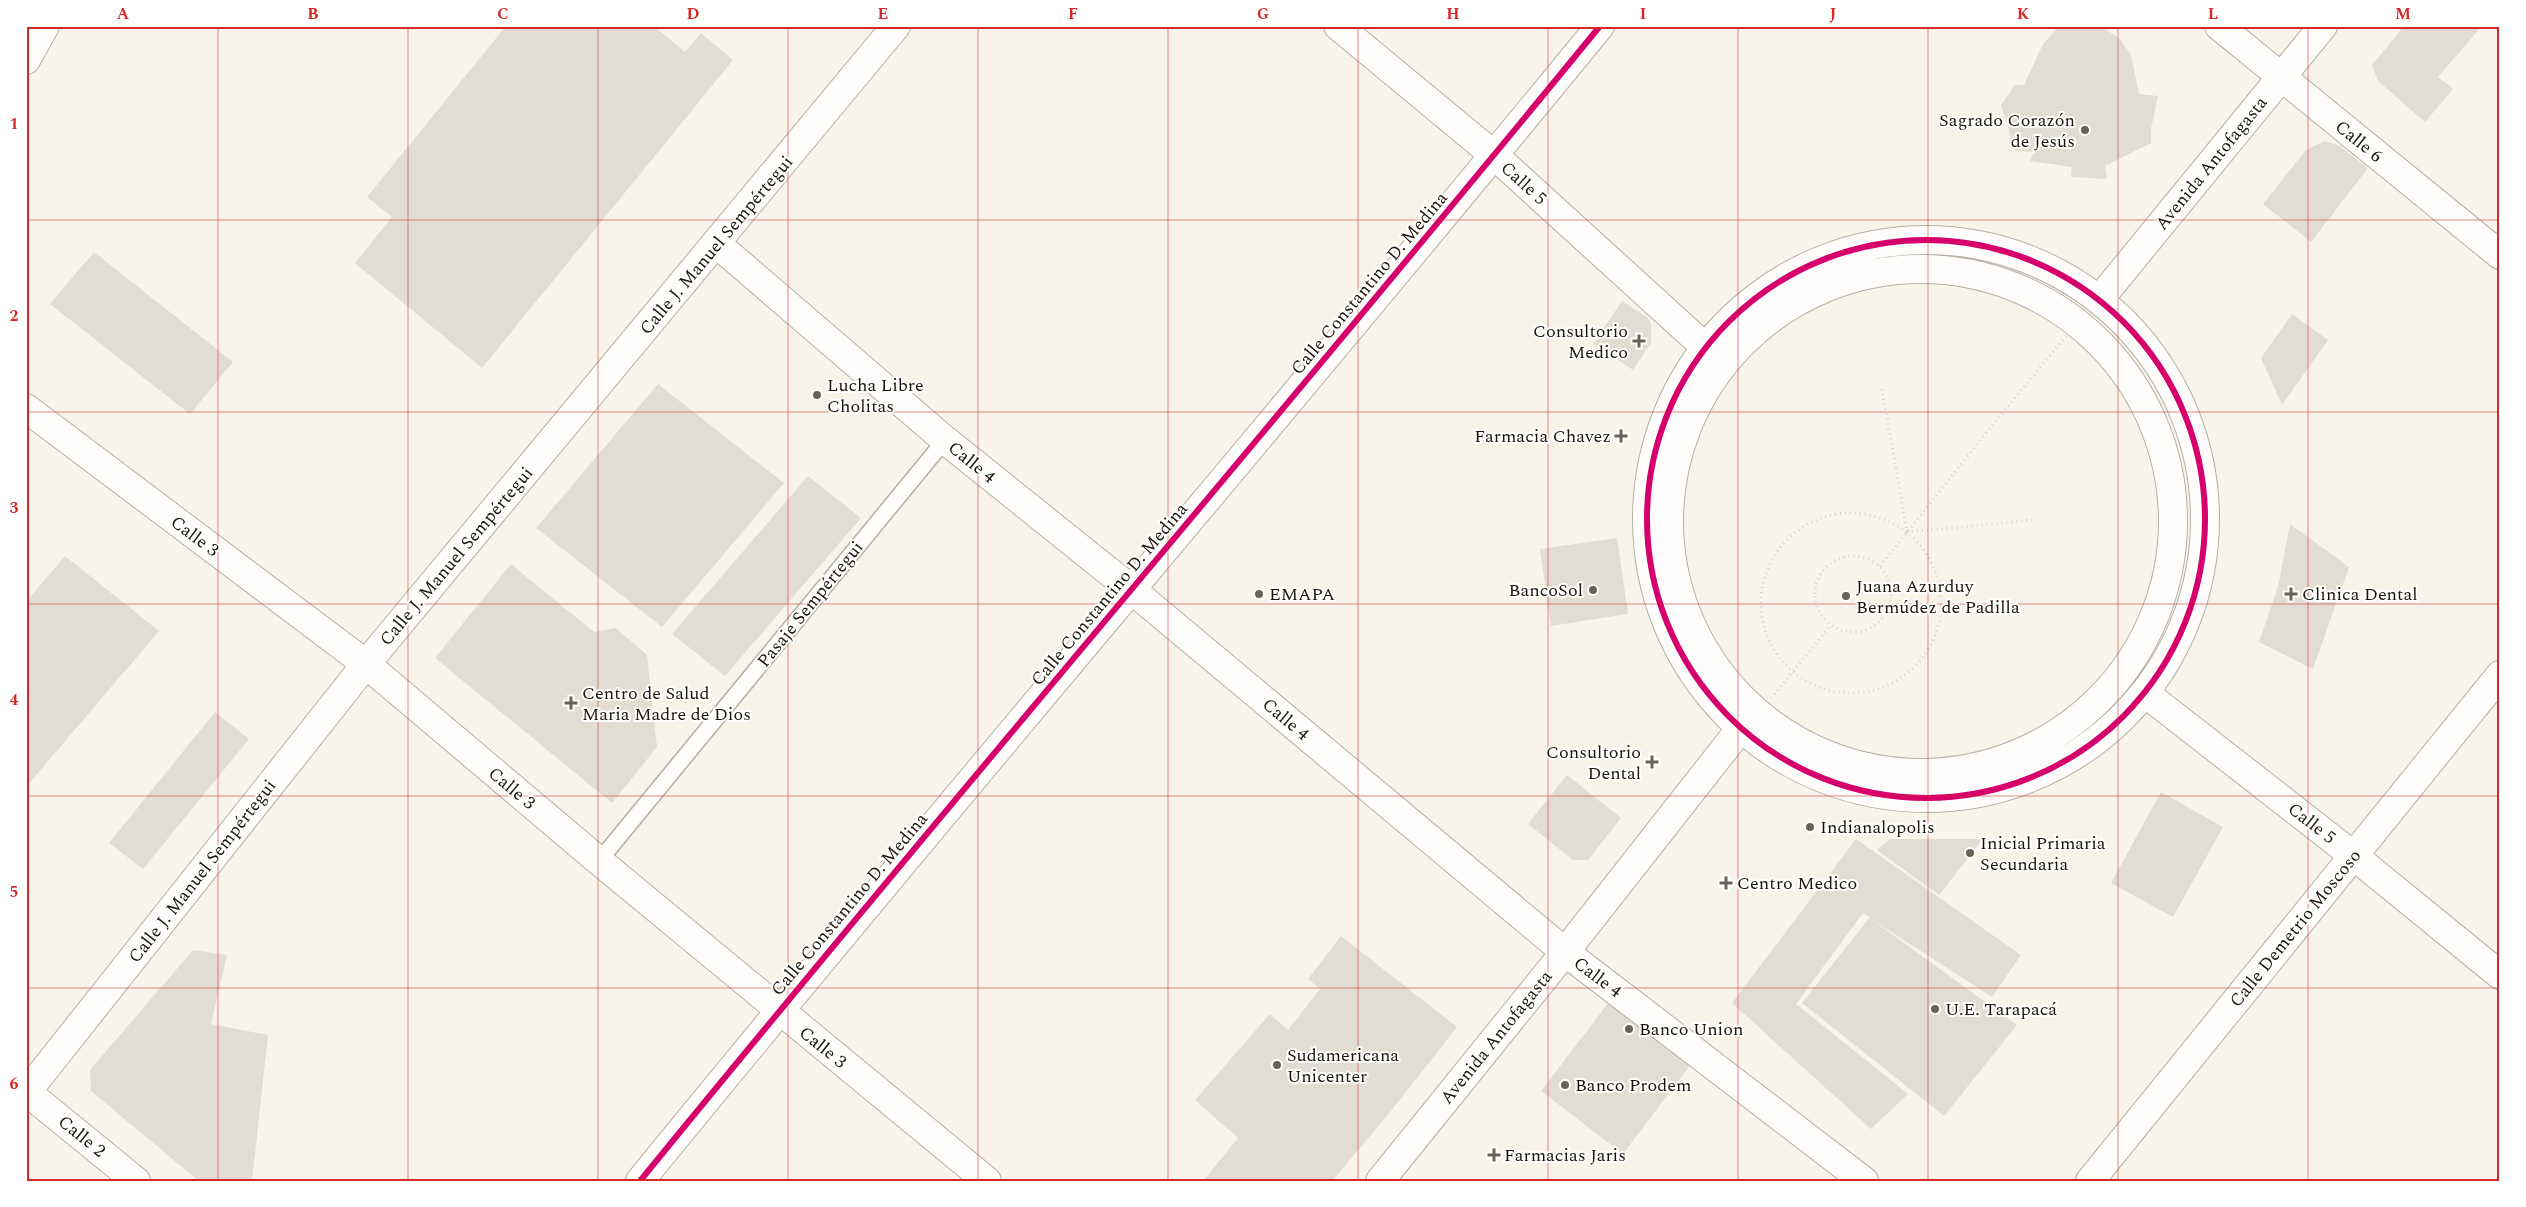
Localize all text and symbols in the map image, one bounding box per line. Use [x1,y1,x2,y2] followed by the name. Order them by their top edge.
[117,2,130,26] text: A
[307,2,319,26] text: B
[497,2,509,26] text: C
[687,2,700,26] text: D
[878,2,888,26] text: E
[1068,2,1078,26] text: F
[1257,2,1269,26] text: G
[1446,2,1460,26] text: H
[1640,2,1646,26] text: I
[1830,2,1837,26] text: J
[2017,2,2030,26] text: K
[2208,2,2218,26] text: L
[2395,2,2411,26] text: M
[2149,90,2274,236] street label: Avenida Antofagasta
[1939,107,2075,155] place label: Sagrado Corazón de Jesús
[10,112,18,136] text: 1
[2329,114,2388,169] street label: Calle 6
[2079,124,2091,136] marker: Sagrado Corazón de Jesús
[633,150,800,341] street label: Calle J. Manuel Sempértegui
[1494,155,1553,212] street label: Calle 5
[1285,186,1454,381] street label: Calle Constantino D. Medina
[10,304,19,328] text: 2
[1533,318,1628,366] place label: Consultorio Medico
[1632,334,1646,348] marker: Consultorio Medico
[827,372,924,420] place label: Lucha Libre Cholitas
[811,389,823,401] marker: Lucha Libre Cholitas
[1474,423,1611,450] place label: Farmacia Chavez
[1615,430,1627,442] marker: Farmacia Chavez
[942,435,1001,490] street label: Calle 4
[373,461,540,652] street label: Calle J. Manuel Sempértegui
[10,496,19,520] text: 3
[1025,497,1194,692] street label: Calle Constantino D. Medina
[165,509,225,564] street label: Calle 3
[751,535,870,674] street label: Pasaje Sempértegui
[1856,573,2020,621] place label: Juana Azurduy Bermúdez de Padilla
[1509,577,1583,604] place label: BancoSol
[1269,581,1335,608] place label: EMAPA
[2302,581,2417,608] place label: Clinica Dental
[1587,584,1599,596] marker: BancoSol
[2284,587,2298,601] marker: Clinica Dental
[1253,588,1265,600] marker: EMAPA
[1840,590,1852,602] marker: Juana Azurduy Bermúdez de Padilla
[582,680,751,728] place label: Centro de Salud Maria Madre de Dios
[10,688,19,712] text: 4
[1256,692,1315,747] street label: Calle 4
[564,696,578,710] marker: Centro de Salud Maria Madre de Dios
[1546,739,1641,787] place label: Consultorio Dental
[1645,755,1659,769] marker: Consultorio Dental
[482,761,541,816] street label: Calle 3
[122,774,283,969] street label: Calle J. Manuel Sempértegui
[2282,796,2342,851] street label: Calle 5
[765,807,934,1002] street label: Calle Constantino D. Medina
[1820,814,1935,841] place label: Indianalopolis
[1804,821,1816,833] marker: Indianalopolis
[1980,830,2106,878] place label: Inicial Primaria Secundaria
[2223,843,2368,1013] street label: Calle Demetrio Moscoso
[1964,847,1976,859] marker: Inicial Primaria Secundaria
[1737,870,1857,897] place label: Centro Medico
[1719,876,1733,890] marker: Centro Medico
[10,880,18,904] text: 5
[1568,950,1628,1005] street label: Calle 4
[1434,964,1559,1110] street label: Avenida Antofagasta
[1945,996,2057,1023] place label: U.E. Tarapacá
[1929,1003,1941,1015] marker: U.E. Tarapacá
[1639,1016,1743,1043] place label: Banco Union
[793,1020,852,1075] street label: Calle 3
[1623,1023,1635,1035] marker: Banco Union
[1287,1042,1399,1090] place label: Sudamericana Unicenter
[1271,1059,1283,1071] marker: Sudamericana Unicenter
[10,1072,19,1096] text: 6
[1575,1072,1691,1099] place label: Banco Prodem
[1559,1079,1571,1091] marker: Banco Prodem
[52,1109,111,1164] street label: Calle 2
[1504,1142,1626,1169] place label: Farmacias Jaris
[1488,1149,1500,1161] marker: Farmacias Jaris

